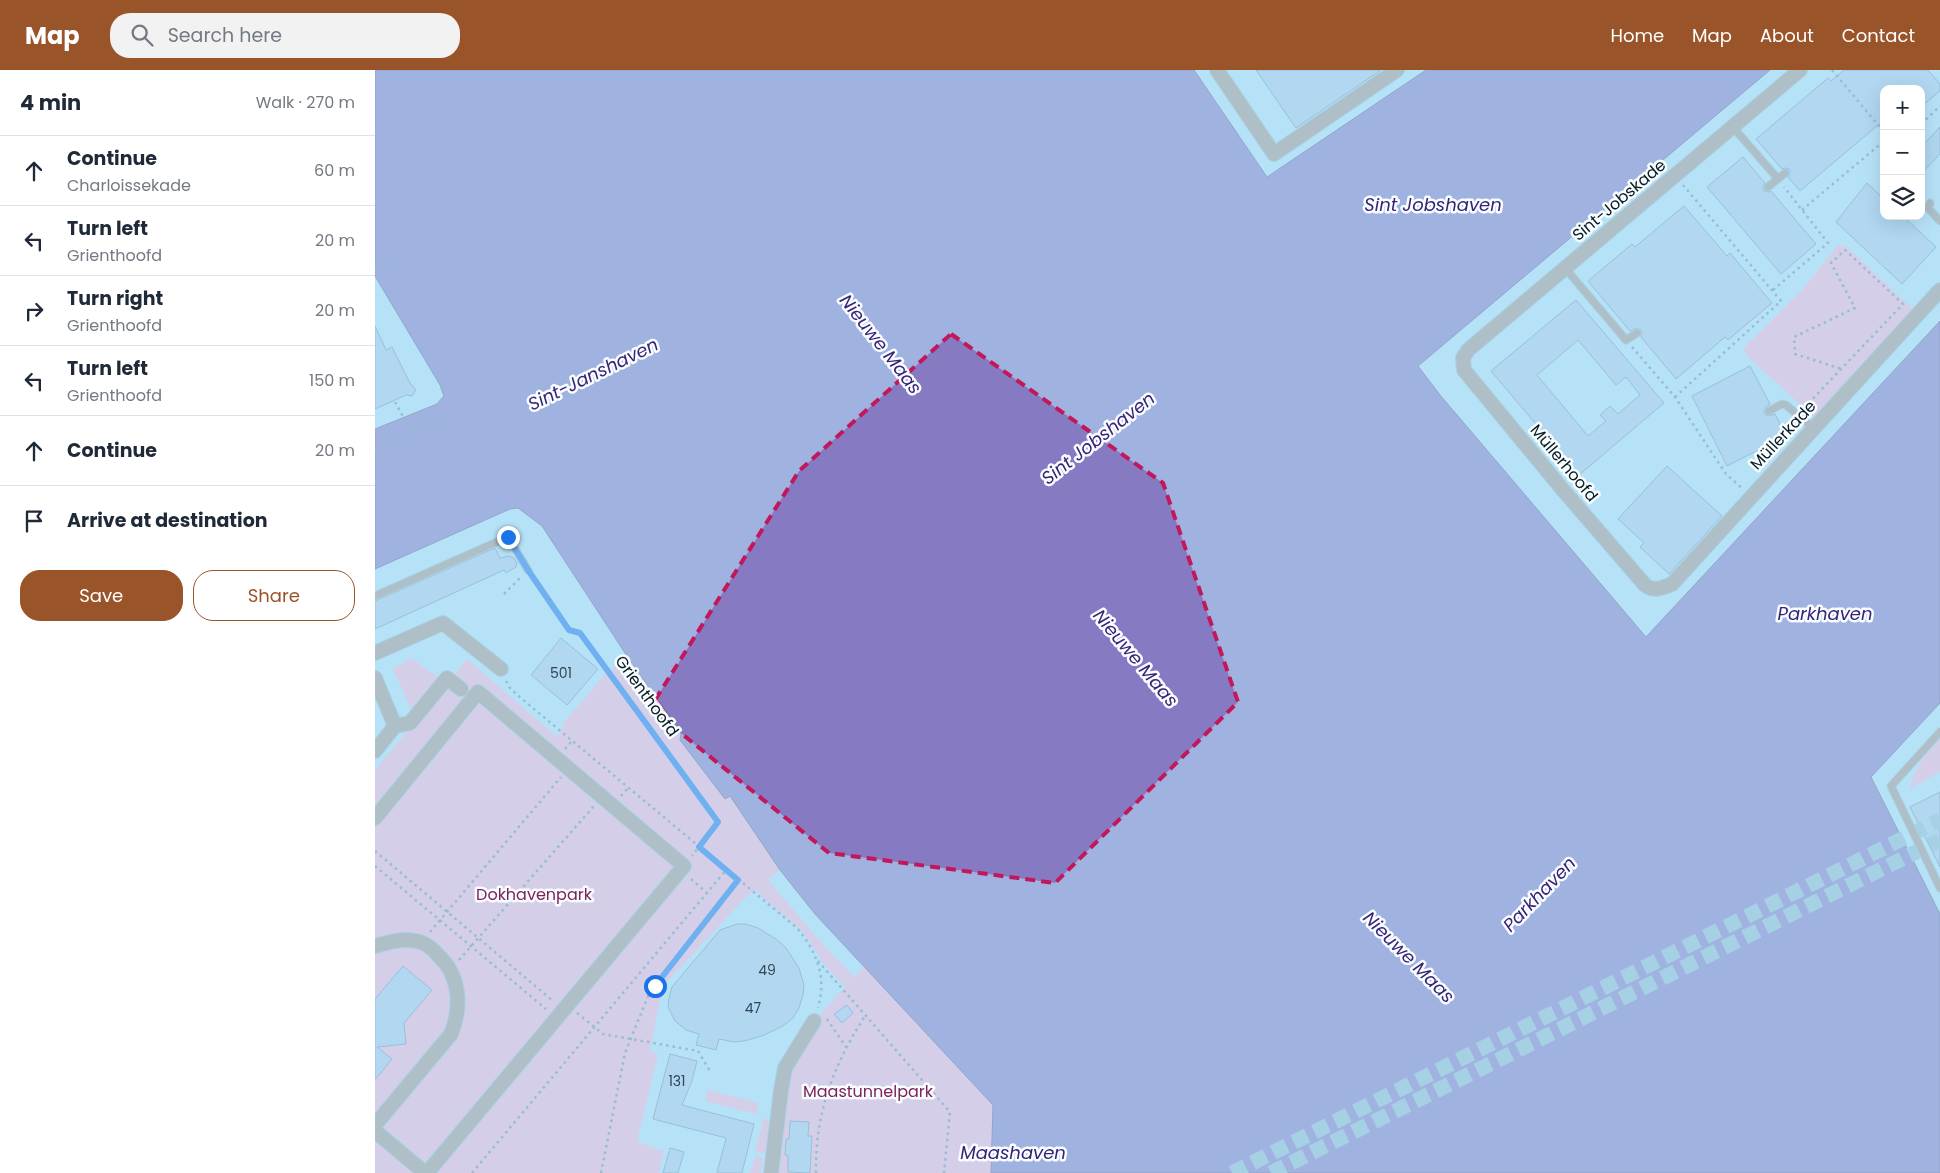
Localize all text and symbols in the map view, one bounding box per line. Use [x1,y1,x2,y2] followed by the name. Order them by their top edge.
[110,13,460,58] search box
[25,19,80,52] text: Map
[128,21,156,49] icon: search
[168,22,282,49] text: Search here
[1610,23,1664,48] text: Home
[1692,23,1732,48] text: Map
[1760,23,1814,48] text: About
[1842,23,1915,48] text: Contact
[1880,85,1925,220] map controls
[1880,85,1925,130] button: +
[20,88,81,117] text: 4 min
[256,91,355,114] text: Walk · 270 m
[1880,130,1925,175] button: −
[67,145,157,172] text: Continue
[1567,154,1671,246] street label: Sint-Jobskade
[20,157,48,185] icon: ahead
[314,159,355,182] text: 60 m
[67,174,191,197] text: Charloissekade
[1880,175,1925,220] button: layers
[1364,192,1502,217] water label: Sint Jobshaven
[67,215,148,242] text: Turn left
[20,227,48,255] icon: left
[315,229,355,252] text: 20 m
[67,244,162,267] text: Grienthoofd
[67,285,163,312] text: Turn right
[834,289,928,399] water label: Nieuwe Maas
[20,297,48,325] icon: right
[315,299,355,322] text: 20 m
[67,314,162,337] text: Grienthoofd
[524,332,662,416] water label: Sint-Janshaven
[67,355,148,382] text: Turn left
[20,367,48,395] icon: left
[309,369,355,392] text: 150 m
[67,384,162,407] text: Grienthoofd
[1036,386,1160,490] water label: Sint Jobshaven
[1745,395,1821,475] street label: Müllerkade
[1525,419,1603,507] street label: Müllerhoofd
[20,437,48,465] icon: ahead
[67,437,157,464] text: Continue
[315,439,355,462] text: 20 m
[20,507,48,535] icon: arrive
[67,507,268,534] text: Arrive at destination
[497,526,520,549] route end
[20,570,183,621] button: Save
[193,570,355,621] button: Share
[1777,601,1873,626] water label: Parkhaven
[1088,604,1184,712] water label: Nieuwe Maas
[610,651,684,741] street label: Grienthoofd
[550,663,572,683] house number: 501
[1497,851,1581,937] water label: Parkhaven
[476,883,593,906] park label: Dokhavenpark
[1358,906,1460,1008] water label: Nieuwe Maas
[758,960,776,980] house number: 49
[644,975,667,998] route start
[745,998,762,1018] house number: 47
[668,1071,686,1091] house number: 131
[803,1080,934,1103] park label: Maastunnelpark
[960,1140,1066,1165] water label: Maashaven

